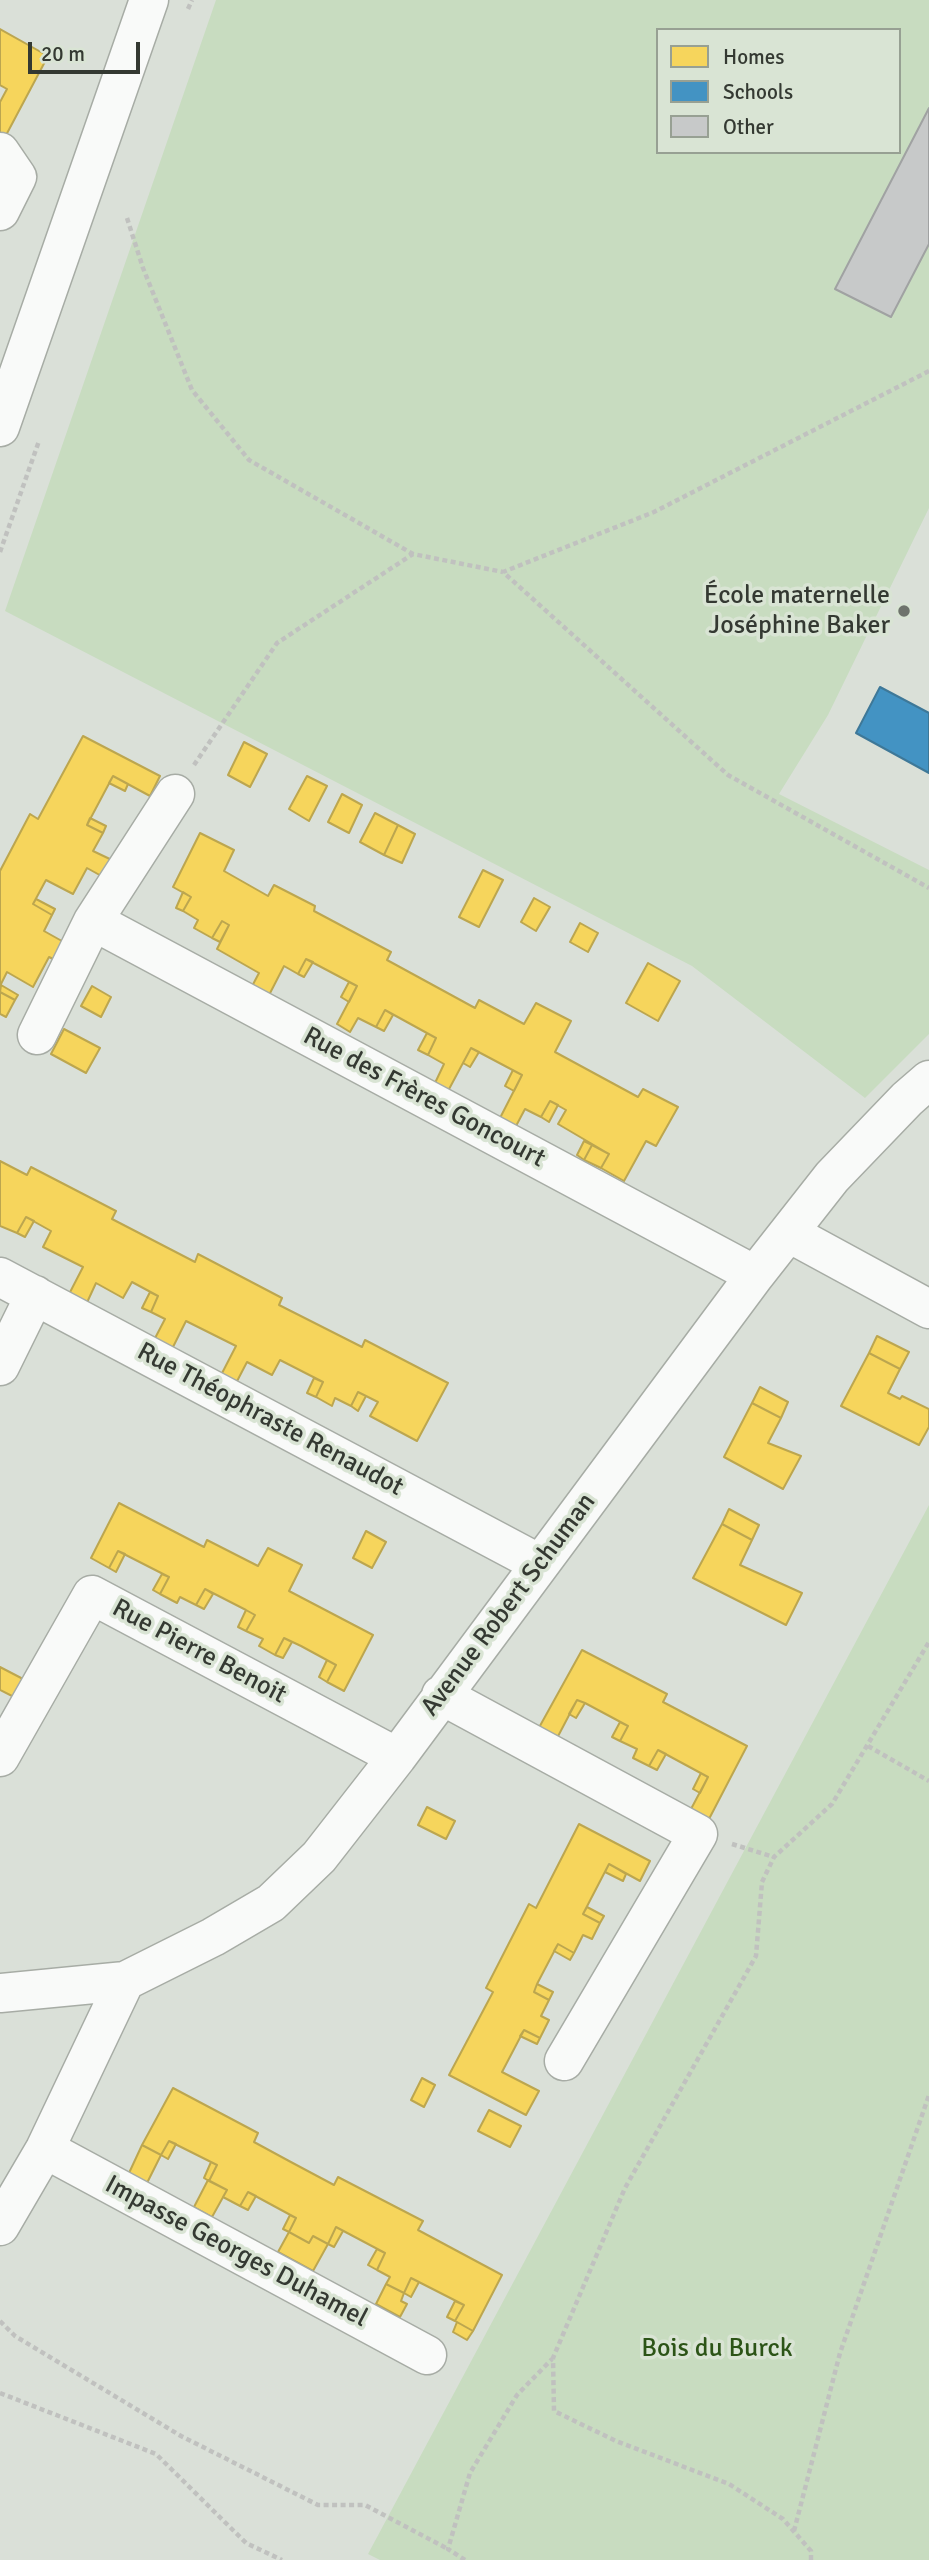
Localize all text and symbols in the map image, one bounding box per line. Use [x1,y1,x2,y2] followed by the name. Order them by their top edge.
[32,28,144,72] scale bar
[656,28,901,154] legend
[41,41,85,67] text: 20 m
[723,44,785,70] text: Homes
[723,79,793,105] text: Schools
[723,114,774,140] text: Other
[704,580,890,642] place label: École maternelle Joséphine Baker
[896,603,912,619] marker: École maternelle Joséphine Baker
[298,1021,550,1175] street label: Rue des Frères Goncourt
[132,1337,408,1503] street label: Rue Théophraste Renaudot
[415,1488,603,1722] street label: Avenue Robert Schuman
[107,1593,291,1711] street label: Rue Pierre Benoit
[99,2169,373,2335] street label: Impasse Georges Duhamel
[641,2333,793,2365] park label: Bois du Burck

